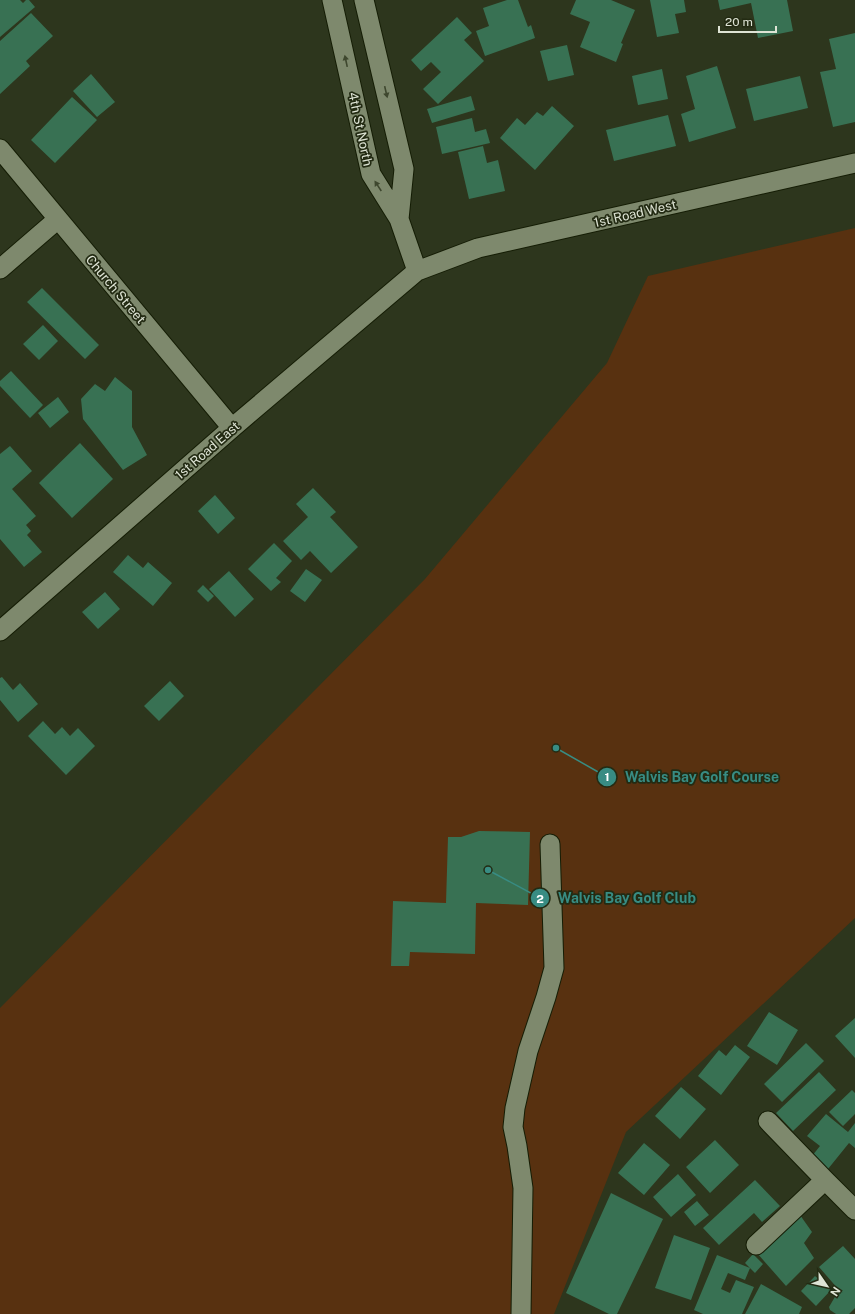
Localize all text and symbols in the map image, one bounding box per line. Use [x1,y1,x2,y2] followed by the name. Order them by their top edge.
[719,8,776,34] scale bar
[725,15,753,29] text: 20 m
[342,55,348,67] one-way arrow
[383,87,389,99] one-way arrow
[345,91,376,167] street label: 4th St North
[375,180,382,192] one-way arrow
[592,197,678,230] street label: 1st Road West
[83,252,149,327] street label: Church Street
[172,418,243,482] street label: 1st Road East
[597,764,787,790] callout: Walvis Bay Golf Course
[625,769,779,785] text: Walvis Bay Golf Course
[604,770,610,784] text: 1
[530,885,704,911] callout: Walvis Bay Golf Club
[558,890,696,906] text: Walvis Bay Golf Club
[536,892,544,906] text: 2
[807,1266,847,1306] north arrow
[828,1285,843,1299] text: N

